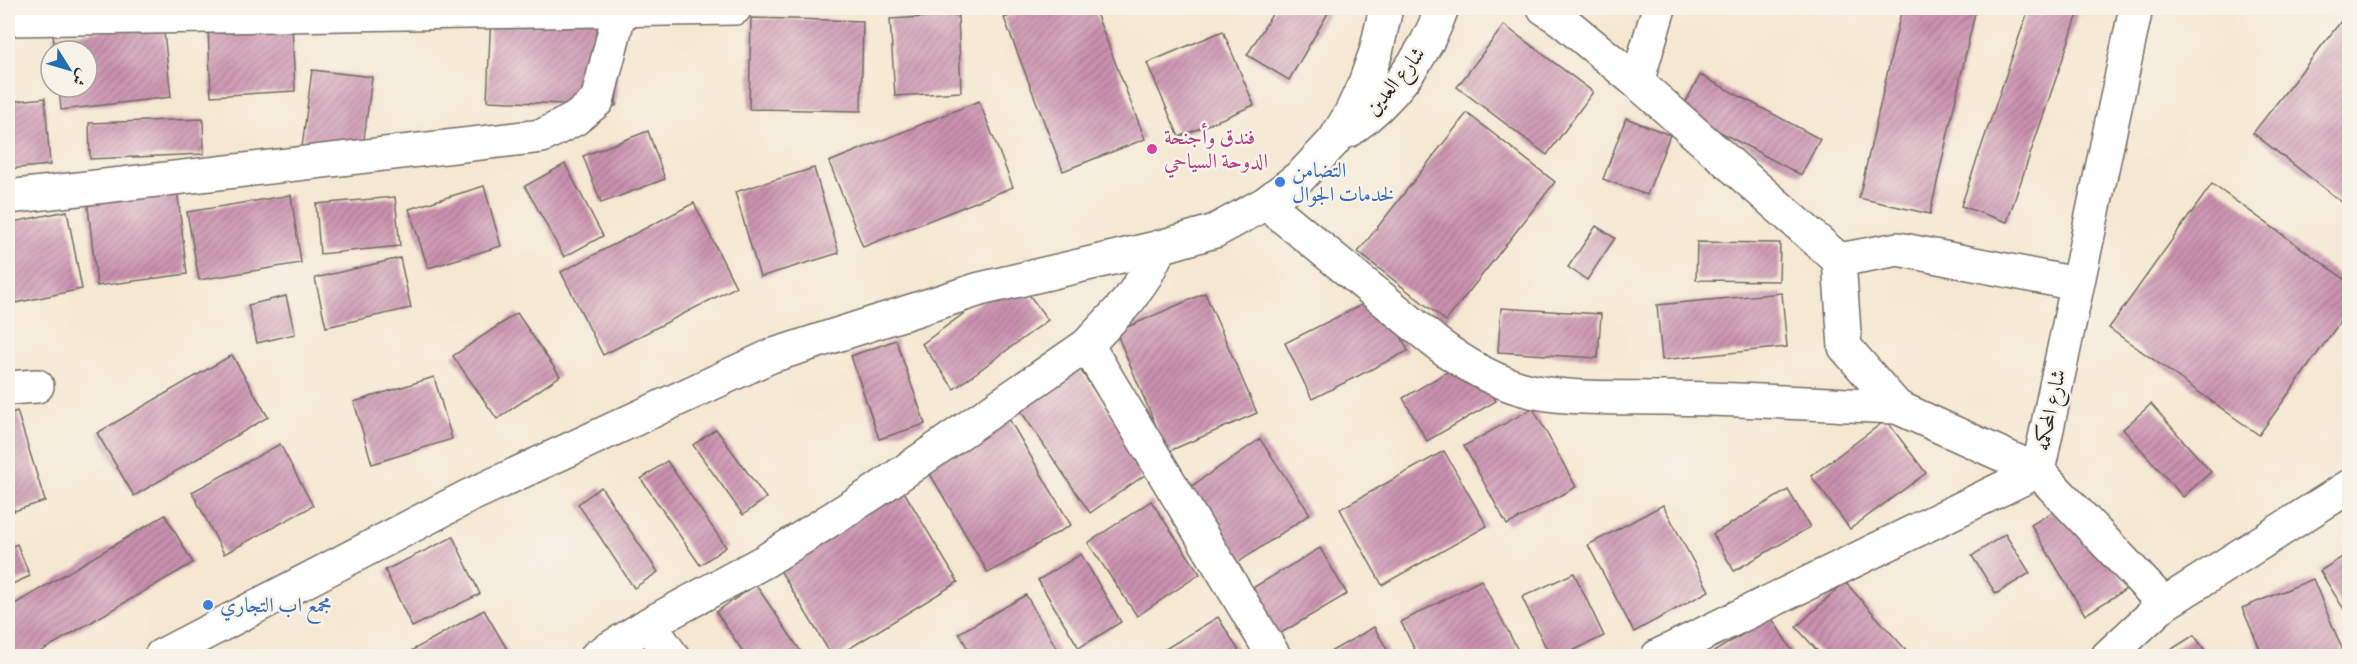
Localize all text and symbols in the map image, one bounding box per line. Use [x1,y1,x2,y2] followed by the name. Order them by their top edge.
[39,39,99,99] north arrow
[1359,41,1435,124] street label: شارع العدين
[67,64,94,90] text: ش
[1164,122,1268,178] place label: فندق وأجنحة الدوحة السياحي
[1145,142,1159,156] marker: فندق وأجنحة الدوحة السياحي
[1292,156,1394,208] place label: التضامن لخدمات الجوال
[1273,175,1287,189] marker: التضامن لخدمات الجوال
[2028,367,2076,454] street label: شارع المحكمه
[220,591,332,624] place label: مجمع اب التجاري
[201,598,215,612] marker: مجمع اب التجاري

